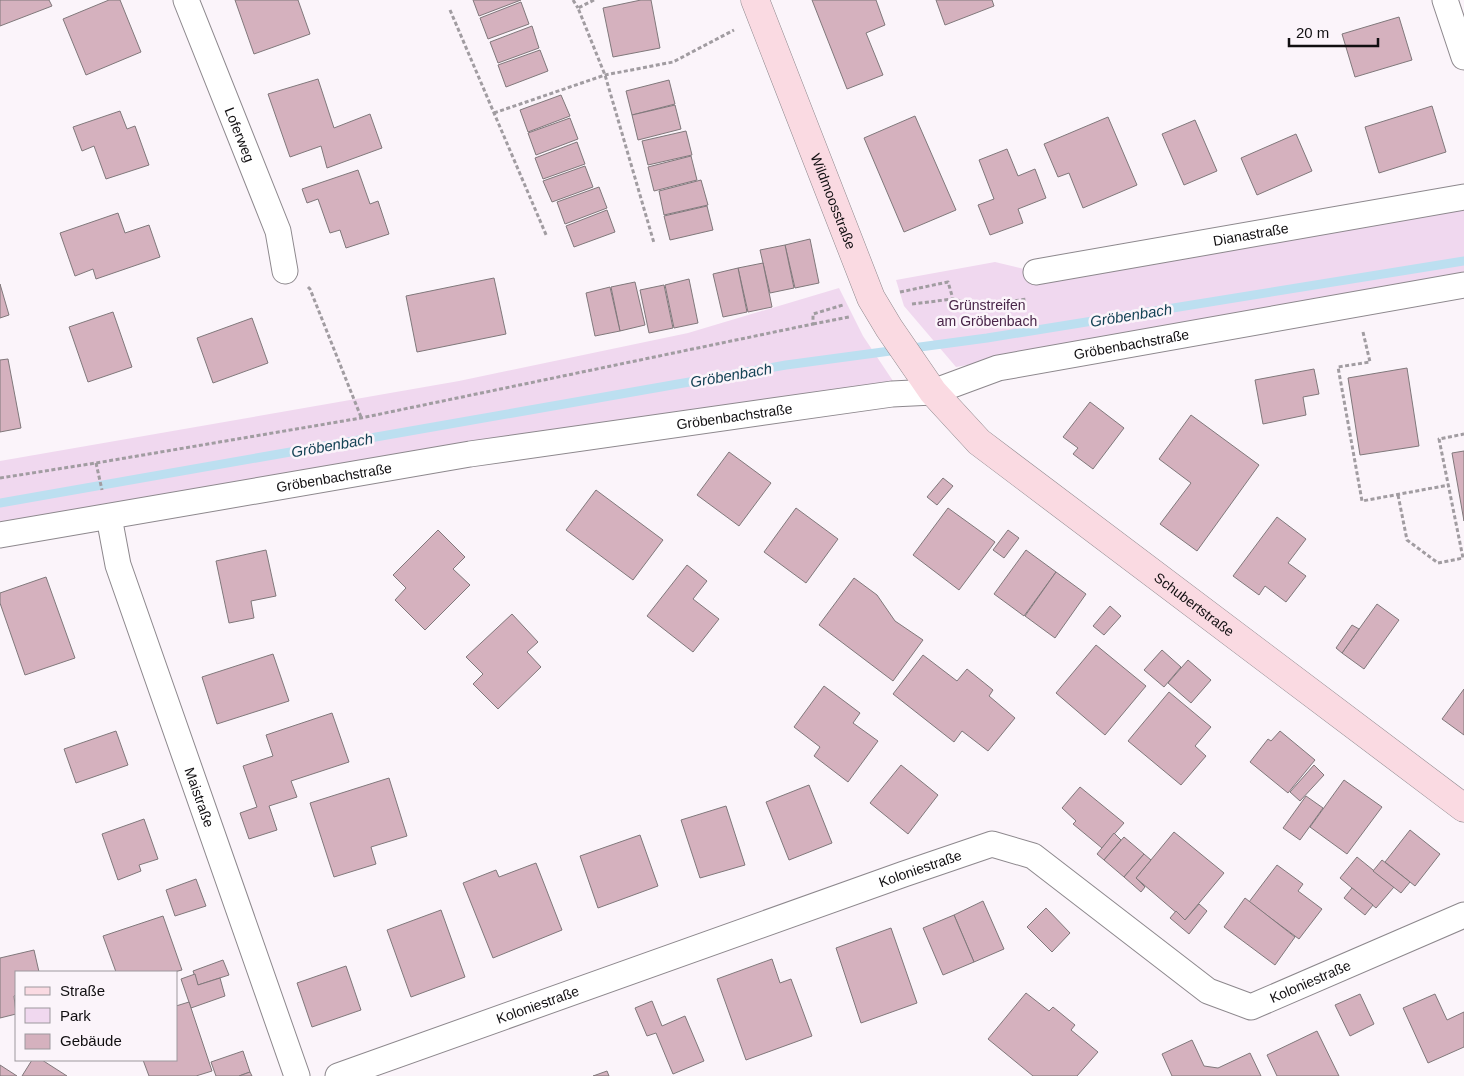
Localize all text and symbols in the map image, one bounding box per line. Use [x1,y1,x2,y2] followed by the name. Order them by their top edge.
[1289,15,1378,47] scale bar
[1296,24,1329,41] text: 20 m
[222,105,258,164] street label: Loferweg
[808,151,859,252] street label: Wildmoosstraße
[1212,220,1290,249] street label: Dianastraße
[937,297,1037,329] park label: Grünstreifen am Gröbenbach
[1089,300,1173,330] water label: Gröbenbach
[1072,326,1191,362] street label: Gröbenbachstraße
[689,359,773,391] water label: Gröbenbach
[675,400,794,433] street label: Gröbenbachstraße
[290,429,374,461] water label: Gröbenbach
[275,460,393,495] street label: Gröbenbachstraße
[1151,569,1237,640] street label: Schubertstraße
[182,765,217,830] street label: Maistraße
[877,847,964,890] street label: Koloniestraße
[1267,957,1353,1006] street label: Koloniestraße
[15,971,178,1061] legend
[60,982,105,999] text: Straße
[494,983,581,1027] street label: Koloniestraße
[60,1007,91,1024] text: Park
[60,1032,122,1049] text: Gebäude

